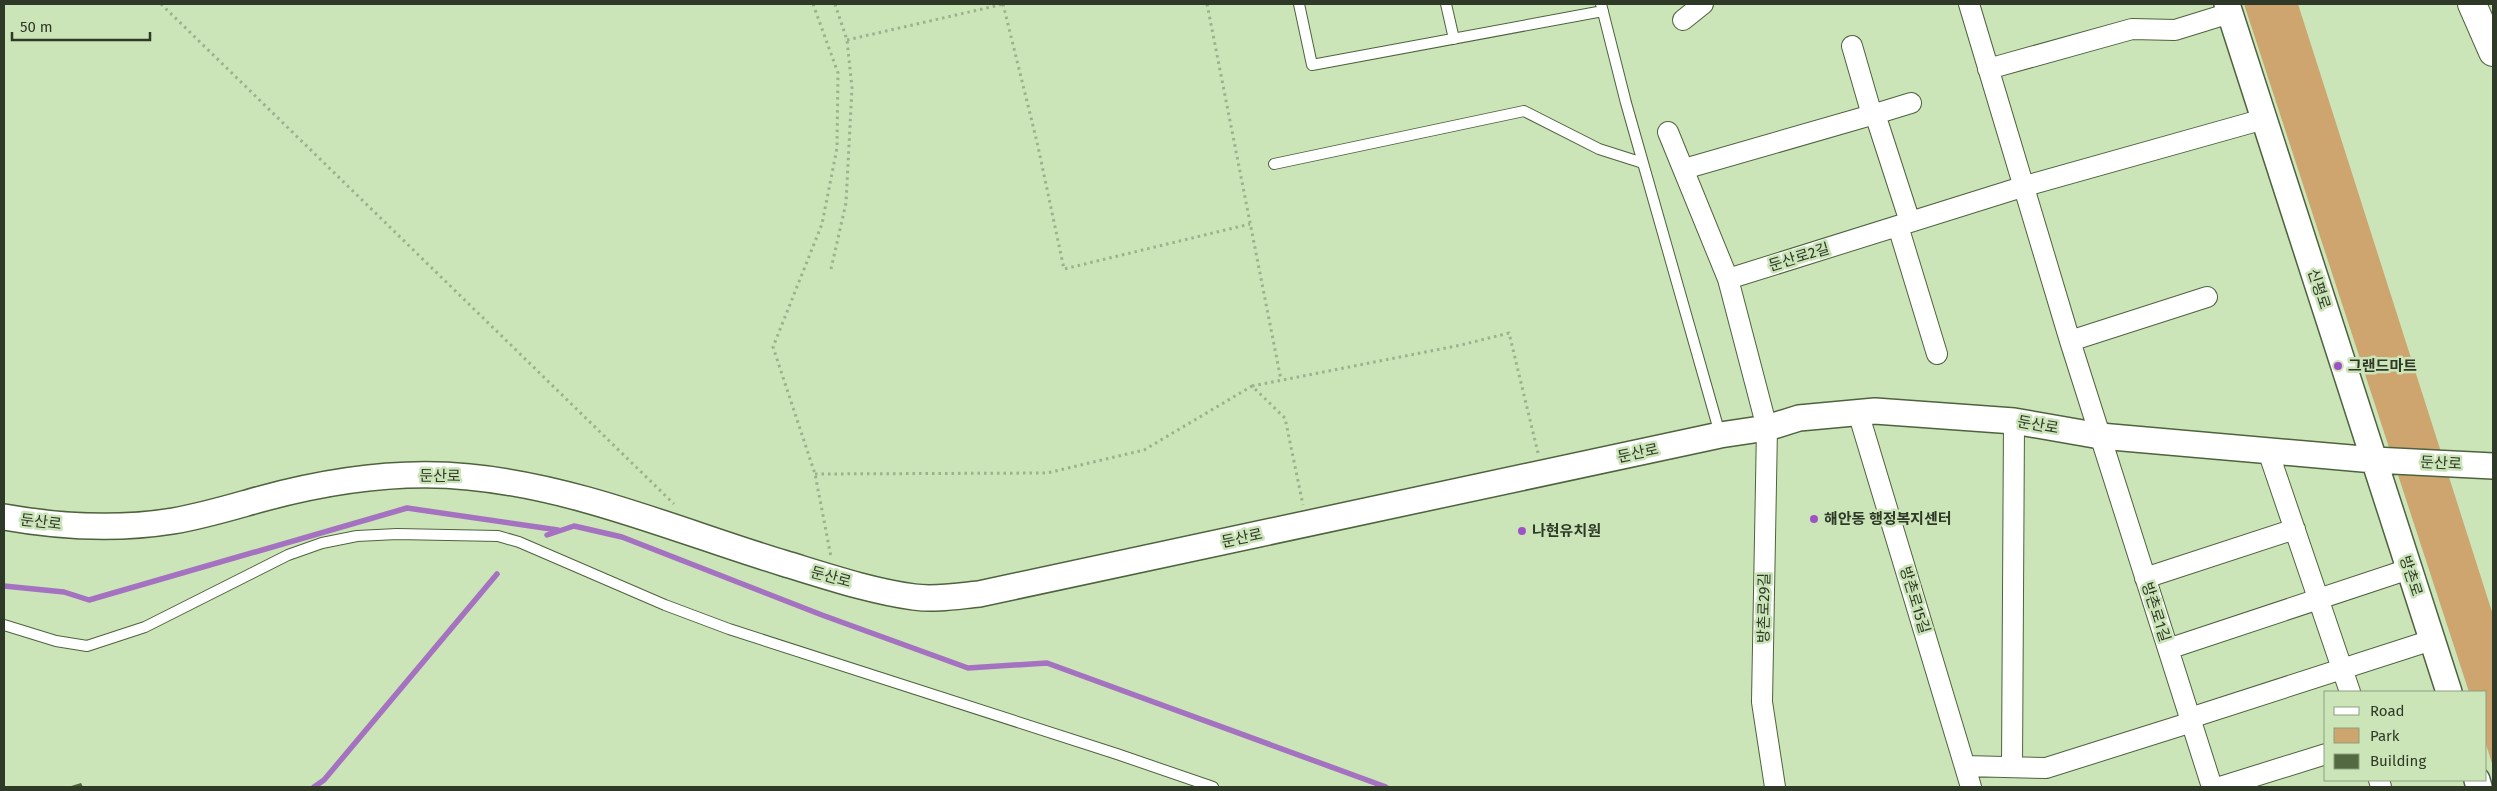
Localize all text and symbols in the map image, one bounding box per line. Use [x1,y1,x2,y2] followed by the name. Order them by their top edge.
[12,10,150,42] scale bar
[20,18,53,36] text: 50 m
[1766,239,1832,275] street label: 둔산로2길
[2304,267,2334,311] street label: 신평로
[2348,357,2417,375] place label: 그랜드마트
[2332,360,2344,372] marker: 그랜드마트
[2016,413,2060,437] street label: 둔산로
[1616,440,1660,466] street label: 둔산로
[2420,453,2462,473] street label: 둔산로
[419,467,461,485] street label: 둔산로
[1824,510,1952,528] place label: 해안동 행정복지센터
[19,511,63,533] street label: 둔산로
[1808,513,1820,525] marker: 해안동 행정복지센터
[1532,522,1601,540] place label: 나현유치원
[1220,525,1264,551] street label: 둔산로
[1516,525,1528,537] marker: 나현유치원
[2396,554,2426,598] street label: 방촌로
[809,563,853,591] street label: 둔산로
[1896,564,1934,636] street label: 방촌로15길
[1754,573,1774,643] street label: 방촌로29길
[2138,580,2174,644] street label: 방촌로1길
[2324,691,2487,781] legend
[2370,702,2405,720] text: Road
[2370,727,2400,745] text: Park
[2370,752,2426,770] text: Building

